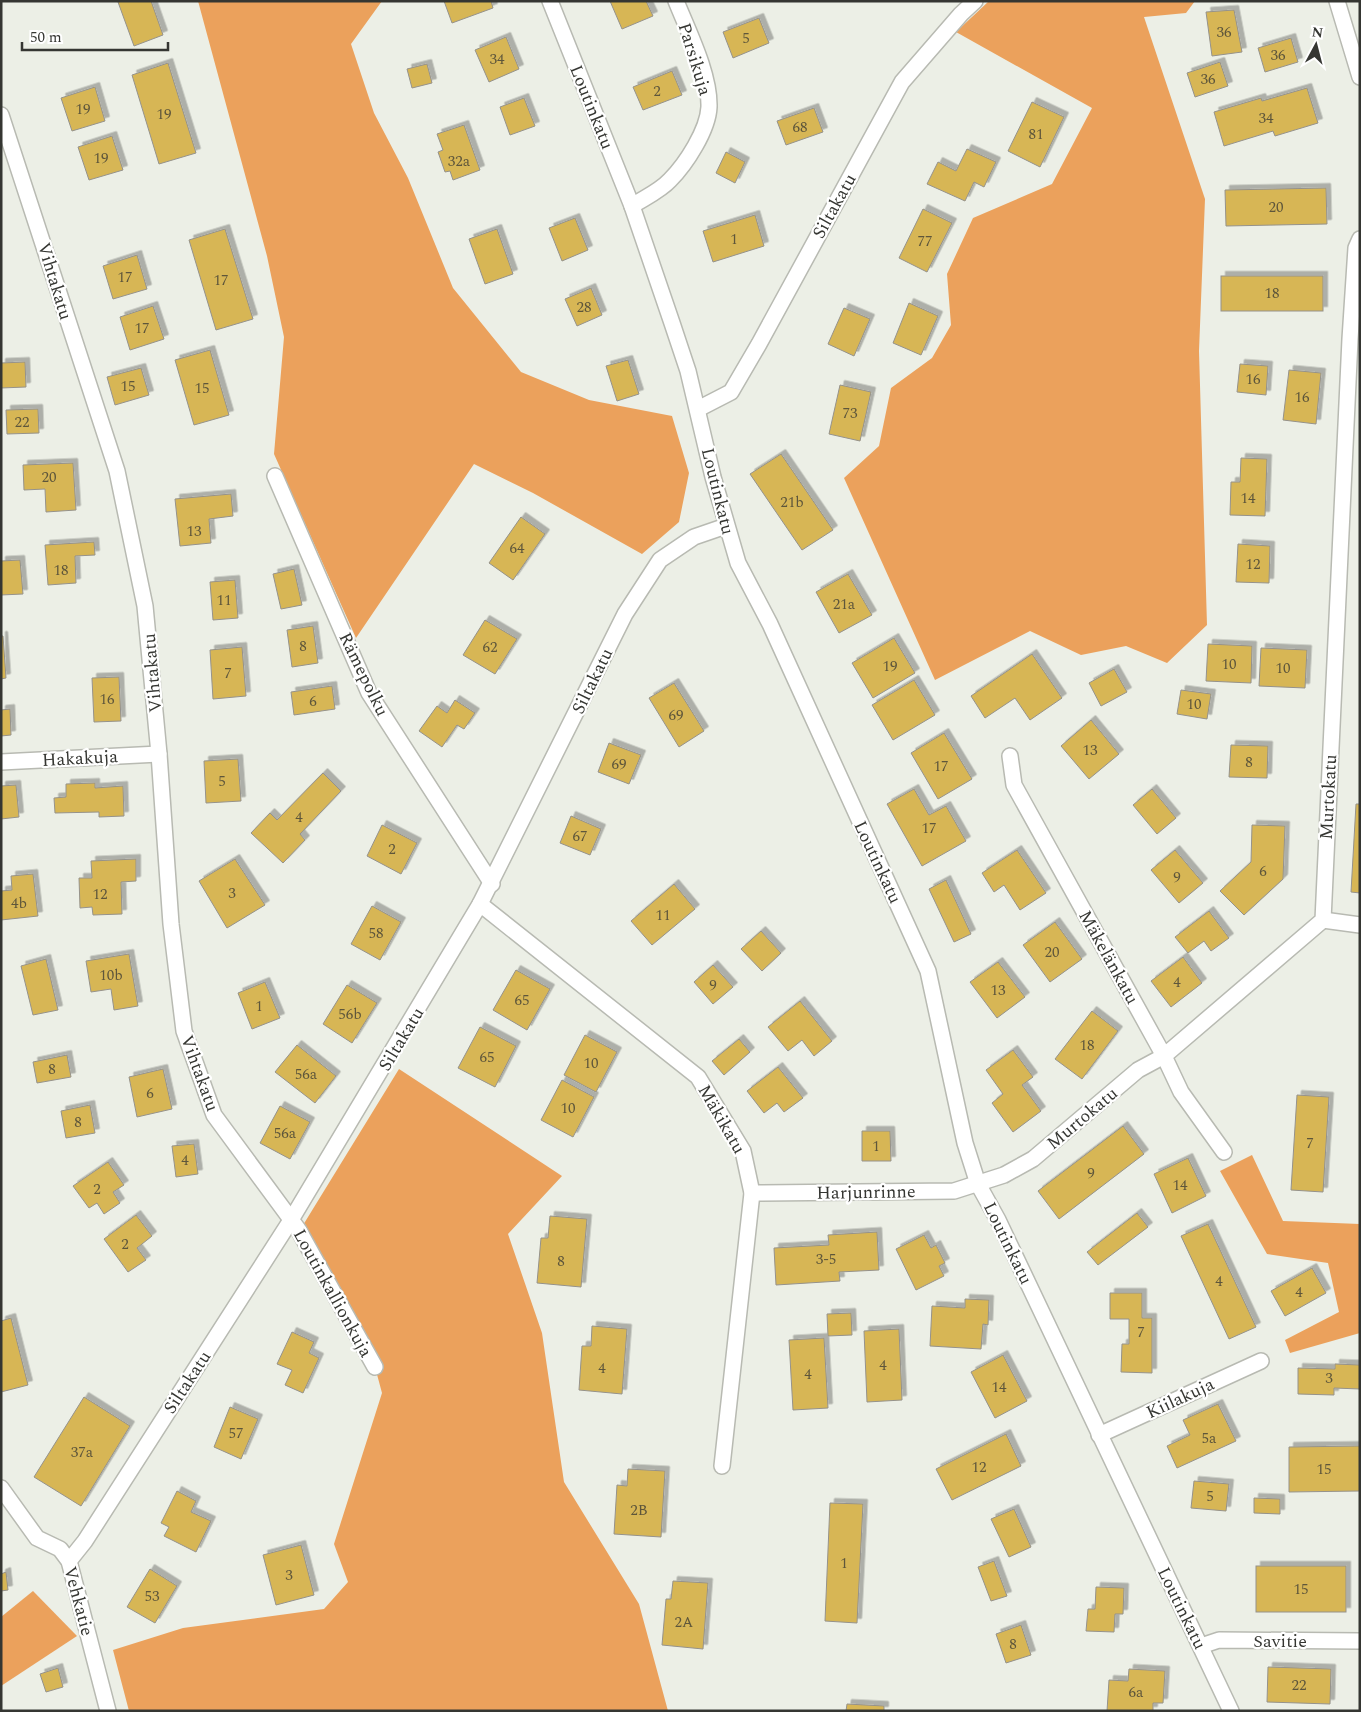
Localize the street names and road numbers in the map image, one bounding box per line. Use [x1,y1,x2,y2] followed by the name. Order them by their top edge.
[671,19,718,99] street label: Parsikuja
[562,61,621,153] street label: Loutinkatu
[806,169,863,244] street label: Siltakatu
[30,239,79,323] street label: Vihtakatu
[694,445,741,537] street label: Loutinkatu
[332,628,395,721] street label: Rämepolku
[136,632,169,714] street label: Vihtakatu
[565,644,620,719] street label: Siltakatu
[41,743,119,774] street label: Hakakuja
[1313,754,1344,841] street label: Murtokatu
[847,816,909,908] street label: Loutinkatu
[1072,905,1146,1009] street label: Mäkelänkatu
[372,1002,431,1076] street label: Siltakatu
[173,1031,226,1115] street label: Vihtakatu
[691,1079,752,1159] street label: Mäkikatu
[1041,1081,1124,1156] street label: Murtokatu
[816,1178,916,1207] street label: Harjunrinne
[976,1197,1039,1289] street label: Loutinkatu
[286,1224,379,1362] street label: Loutinkallionkuja
[157,1345,218,1419] street label: Siltakatu
[1142,1371,1219,1426] street label: Kiilakuja
[1150,1562,1213,1654] street label: Loutinkatu
[56,1563,101,1639] street label: Vehkatie
[1253,1628,1307,1655] street label: Savitie

